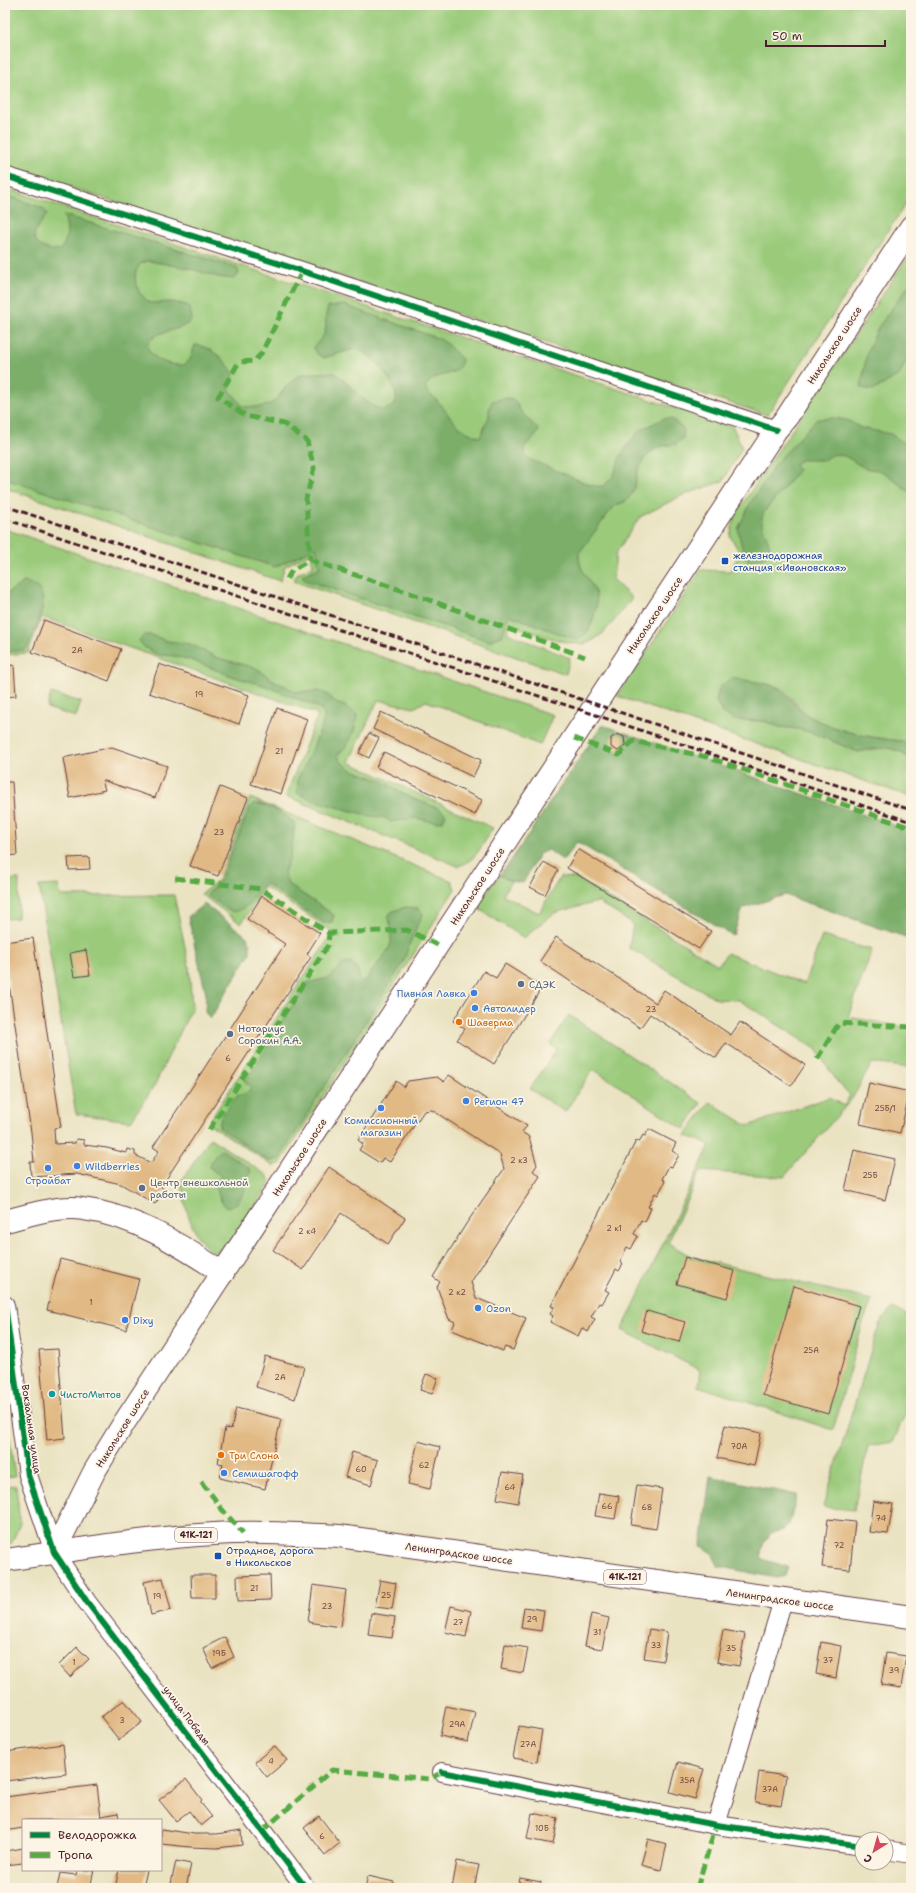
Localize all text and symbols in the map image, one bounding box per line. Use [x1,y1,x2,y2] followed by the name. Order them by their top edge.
[766,22,885,48] scale bar
[772,28,802,44] text: 50 m
[804,303,865,387] street label: Никольское шоссе
[733,549,846,574] place label: железнодорожная станция «Ивановская»
[720,556,730,566] marker: железнодорожная станция «Ивановская»
[624,574,685,656] street label: Никольское шоссе
[71,645,83,656] house number: 2А
[195,689,203,700] house number: 19
[275,746,283,757] house number: 21
[214,827,224,838] house number: 23
[447,844,508,928] street label: Никольское шоссе
[529,978,556,991] place label: СДЭК
[516,979,526,989] marker: СДЭК
[397,987,467,1000] place label: Пивная Лавка
[469,988,479,998] marker: Пивная Лавка
[483,1002,536,1015] place label: Автолидер
[470,1003,480,1013] marker: Автолидер
[646,1004,656,1015] house number: 23
[467,1016,514,1029] place label: Шаверма
[454,1017,464,1027] marker: Шаверма
[238,1022,302,1047] place label: Нотариус Сорокин А.А.
[225,1029,235,1039] marker: Нотариус Сорокин А.А.
[225,1053,231,1064] house number: 6
[474,1095,524,1108] place label: Регион 47
[461,1096,471,1106] marker: Регион 47
[376,1103,386,1113] marker: Комиссионный магазин
[874,1103,896,1114] house number: 25Б/1
[344,1114,418,1139] place label: Комиссионный магазин
[269,1115,330,1199] street label: Никольское шоссе
[510,1155,528,1166] house number: 2 к3
[85,1160,140,1173] place label: Wildberries
[72,1161,82,1171] marker: Wildberries
[43,1163,53,1173] marker: Стройбат
[862,1170,878,1181] house number: 25Б
[25,1174,72,1187] place label: Стройбат
[150,1176,249,1201] place label: Центр внешкольной работы
[137,1183,147,1193] marker: Центр внешкольной работы
[606,1223,622,1234] house number: 2 к1
[298,1226,316,1237] house number: 2 к4
[448,1287,466,1298] house number: 2 к2
[89,1297,93,1308] house number: 1
[486,1302,511,1315] place label: Ozon
[473,1303,483,1313] marker: Ozon
[133,1314,154,1327] place label: Dixy
[120,1315,130,1325] marker: Dixy
[803,1345,819,1356] house number: 25А
[274,1372,286,1383] house number: 2А
[19,1383,44,1475] street label: Вокзальная улица
[93,1386,152,1470] street label: Никольское шоссе
[60,1388,121,1401] place label: ЧистоМытов
[47,1389,57,1399] marker: ЧистоМытов
[731,1441,748,1452] house number: 70А
[229,1449,280,1462] place label: Три Слона
[216,1450,226,1460] marker: Три Слона
[419,1460,430,1471] house number: 62
[356,1464,367,1475] house number: 60
[232,1467,299,1480] place label: Семишагофф
[219,1468,229,1478] marker: Семишагофф
[505,1482,516,1493] house number: 64
[602,1501,613,1512] house number: 66
[642,1502,652,1513] house number: 68
[876,1513,887,1524] house number: 74
[175,1528,217,1542] road number: 41К-121
[404,1540,514,1568] street label: Ленинградское шоссе
[834,1540,845,1551] house number: 72
[226,1544,314,1569] place label: Отрадное, дорога в Никольское
[213,1551,223,1561] marker: Отрадное, дорога в Никольское
[604,1570,646,1584] road number: 41К-121
[250,1583,258,1594] house number: 21
[725,1586,835,1614] street label: Ленинградское шоссе
[381,1590,391,1601] house number: 25
[153,1591,161,1602] house number: 19
[322,1601,332,1612] house number: 23
[527,1614,537,1625] house number: 29
[453,1617,464,1628] house number: 27
[593,1627,601,1638] house number: 31
[651,1640,661,1651] house number: 33
[726,1643,736,1654] house number: 35
[212,1648,226,1659] house number: 19Б
[823,1655,834,1666] house number: 37
[72,1657,76,1668] house number: 1
[889,1665,899,1676] house number: 39
[160,1683,213,1748] street label: улица Победы
[119,1715,125,1726] house number: 3
[449,1719,465,1730] house number: 29А
[520,1739,536,1750] house number: 27А
[268,1756,274,1767] house number: 4
[679,1775,695,1786] house number: 35А
[762,1784,778,1795] house number: 37А
[22,1819,162,1871] legend
[535,1823,549,1834] house number: 10Б
[58,1827,137,1843] text: Велодорожка
[319,1831,325,1842] house number: 6
[854,1831,894,1871] north arrow
[58,1847,93,1863] text: Тропа
[861,1850,875,1867] text: С

